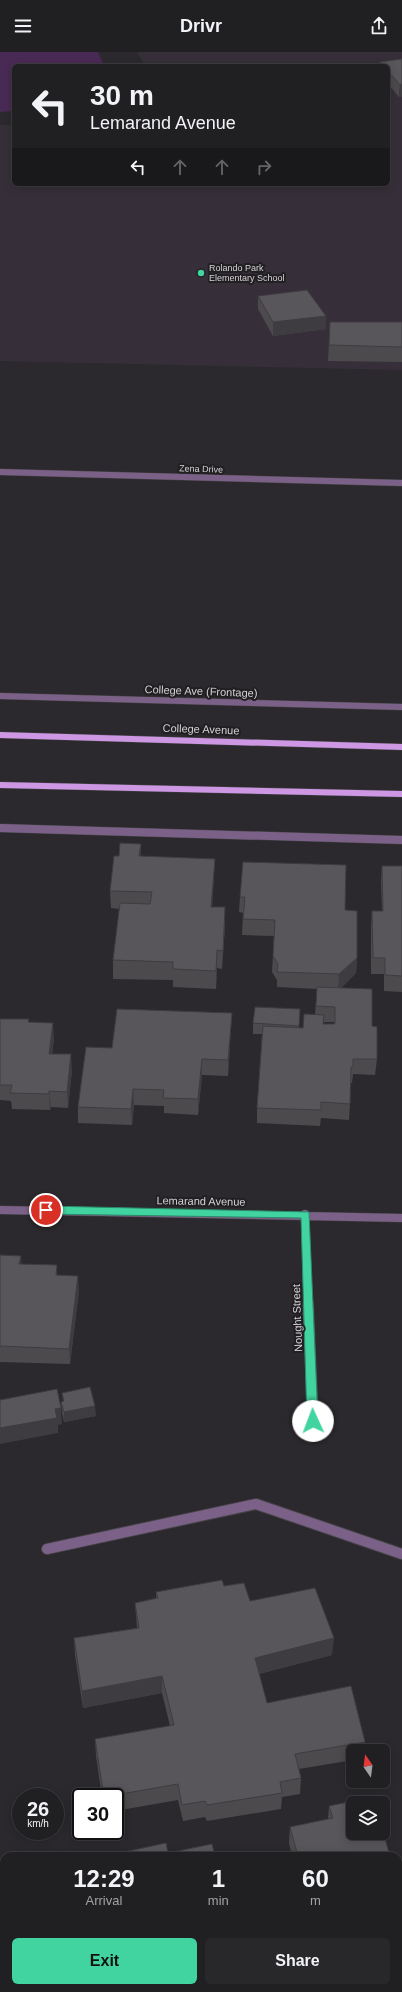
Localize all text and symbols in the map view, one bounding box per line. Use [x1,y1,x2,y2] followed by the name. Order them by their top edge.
[12,15,34,37] icon: menu
[368,15,390,37] icon: share
[180,16,222,36] text: Drivr
[24,80,76,132] icon: left
[90,80,154,111] text: 30 m
[90,113,236,133] text: Lemarand Avenue
[127,156,149,178] icon: left
[169,156,191,178] icon: ahead
[211,156,233,178] icon: ahead
[253,156,275,178] icon: right
[209,263,285,283] place label: Rolando Park Elementary School
[196,268,206,278] marker: Rolando Park Elementary School
[179,463,223,475] street label: Zena Drive
[144,683,258,699] street label: College Ave (Frontage)
[162,722,240,736] street label: College Avenue
[29,1193,63,1227] pin
[156,1194,246,1208] street label: Lemarand Avenue
[35,1199,57,1221] icon: arrive
[290,1284,304,1352] street label: Nought Street
[292,1400,334,1442] position arrow
[346,1744,390,1788] north arrow
[346,1744,390,1840] map controls
[72,1788,124,1840] speed limit sign: 30
[346,1796,390,1840] button: layers
[27,1798,49,1820] text: 26
[27,1818,49,1829] text: km/h
[73,1865,135,1892] text: 12:29
[212,1865,225,1892] text: 1
[302,1865,329,1892] text: 60
[86,1893,122,1908] text: Arrival
[208,1893,229,1908] text: min
[310,1893,321,1908] text: m
[12,1938,197,1984] button: Exit
[205,1938,390,1984] button: Share

